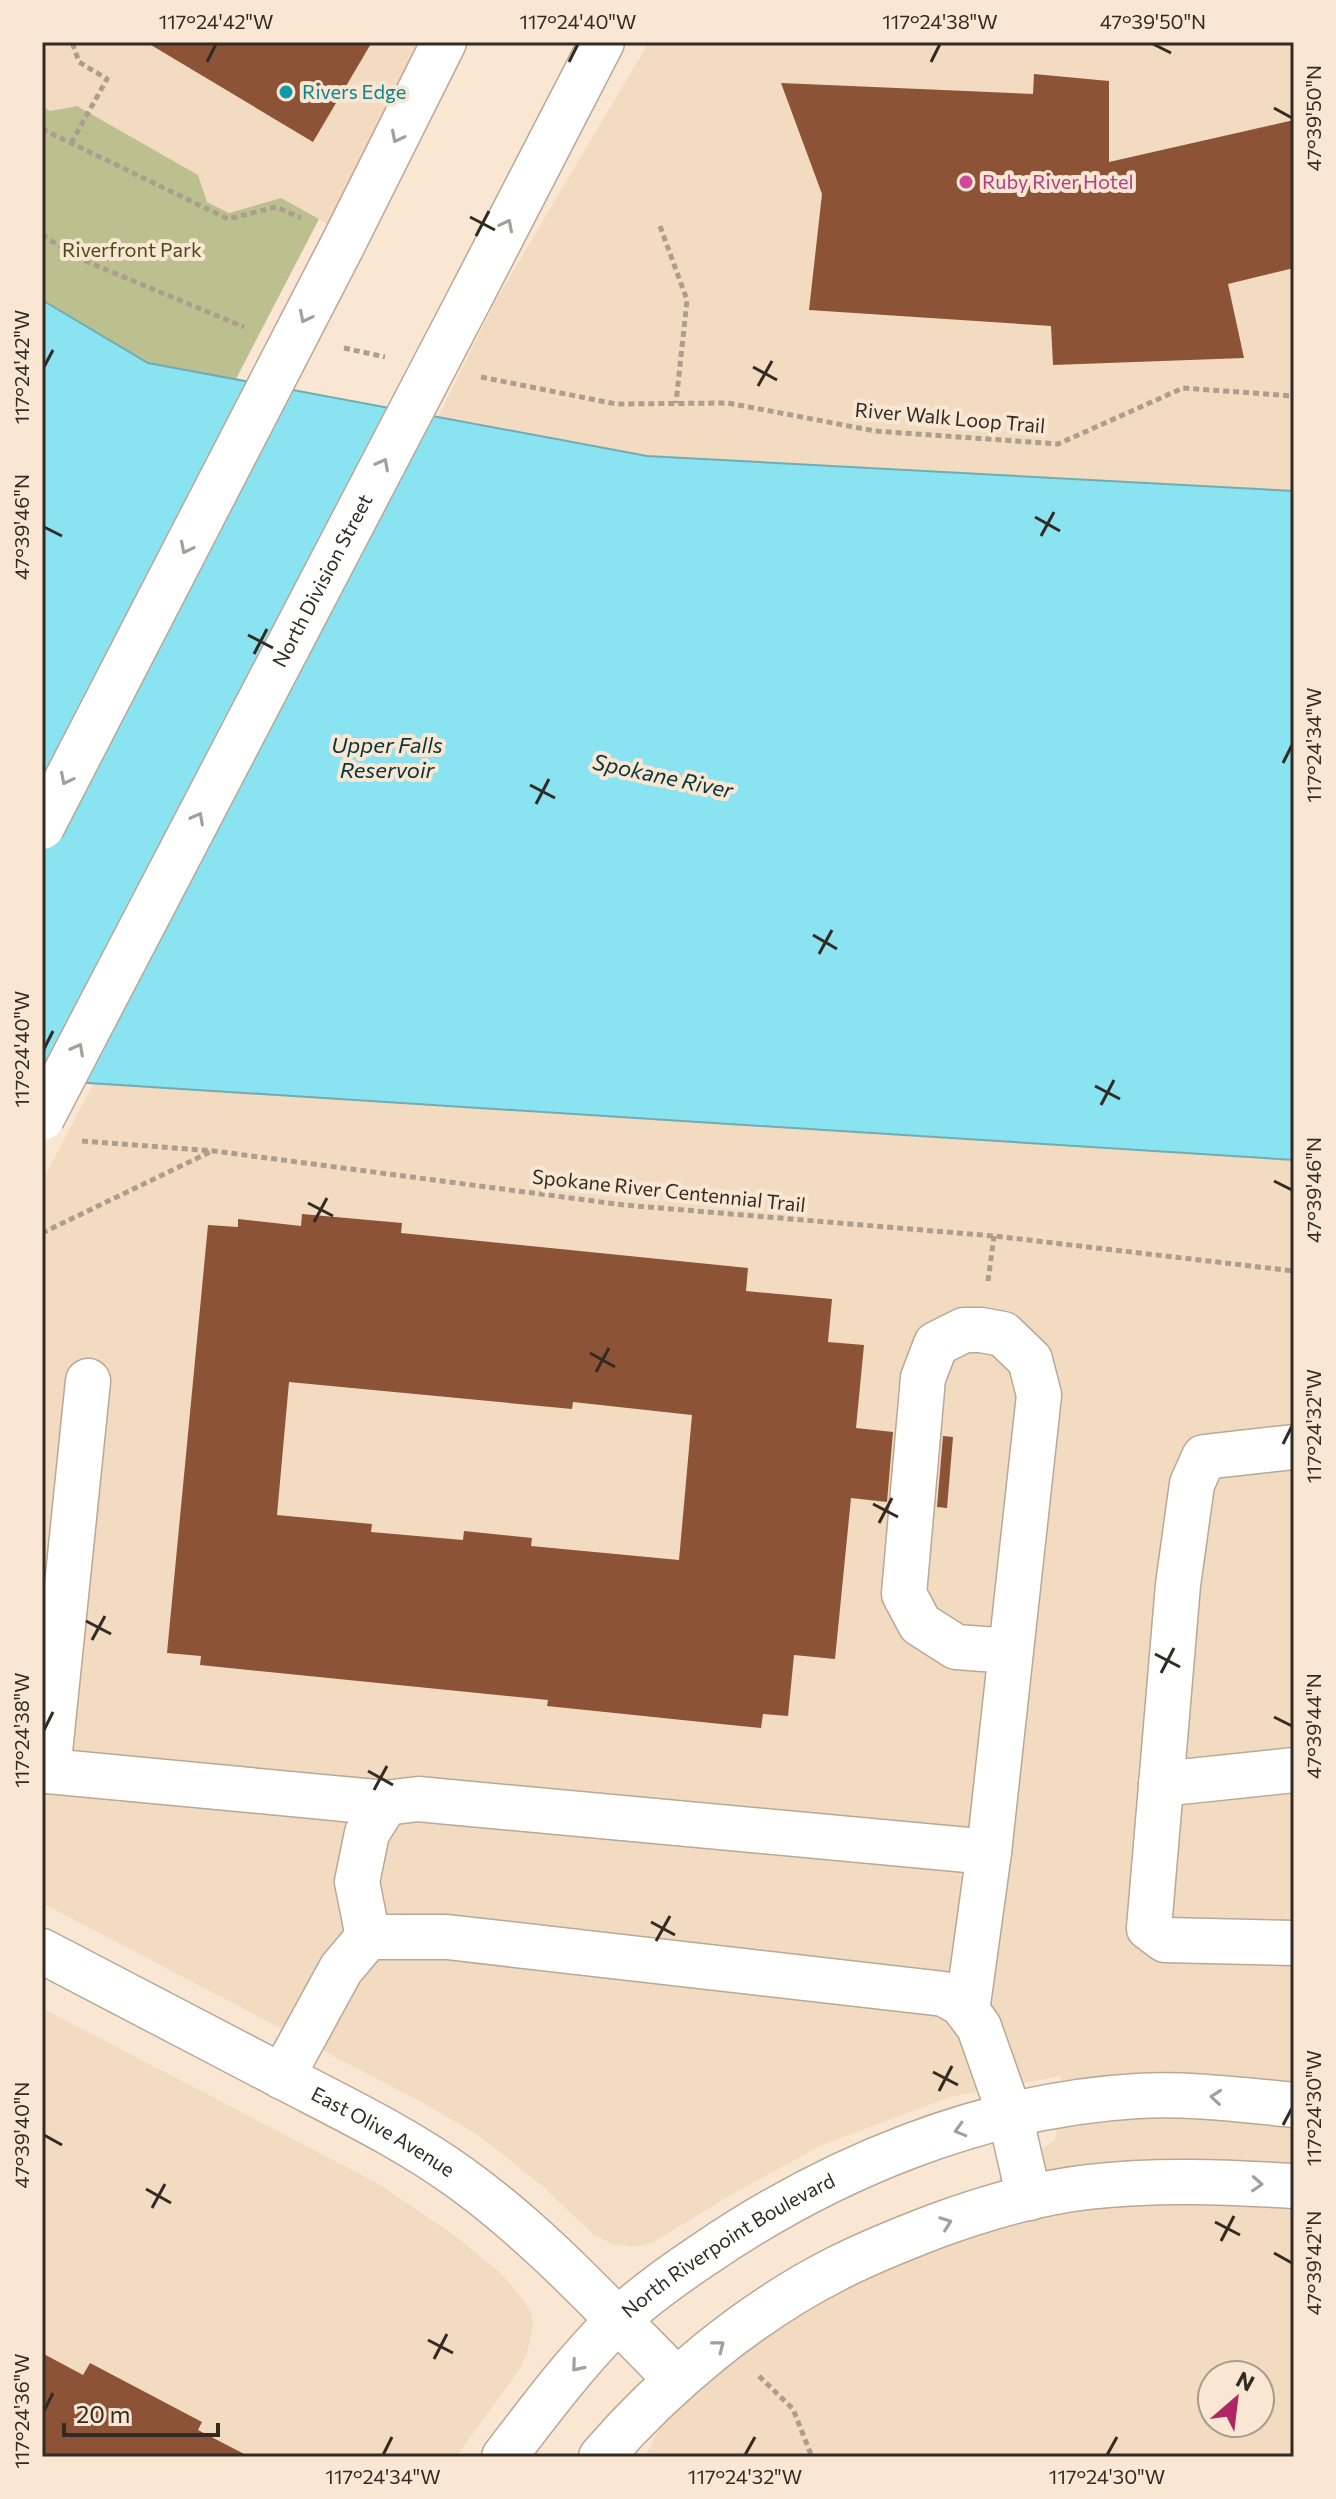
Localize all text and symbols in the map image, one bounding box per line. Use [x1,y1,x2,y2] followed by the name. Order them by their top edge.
[159,9,273,33] text: 117°24'42"W
[520,9,636,33] text: 117°24'40"W
[882,9,998,33] text: 117°24'38"W
[1100,9,1206,33] text: 47°39'50"N
[1301,65,1325,171] text: 47°39'50"N
[302,79,406,103] place label: Rivers Edge
[277,83,295,101] marker: Rivers Edge
[391,128,406,143] one-way arrow
[982,169,1134,193] place label: Ruby River Hotel
[957,173,975,191] marker: Ruby River Hotel
[498,219,513,234] one-way arrow
[62,237,202,261] park label: Riverfront Park
[299,309,314,324] one-way arrow
[9,310,33,424] text: 117°24'42"W
[854,397,1046,437] street label: River Walk Loop Trail
[374,457,389,472] one-way arrow
[9,474,33,580] text: 47°39'46"N
[266,490,377,671] street label: North Division Street
[180,540,195,555] one-way arrow
[1301,687,1325,803] text: 117°24'34"W
[331,731,443,783] water label: Upper Falls Reservoir
[590,747,737,804] water label: Spokane River
[61,771,76,786] one-way arrow
[189,812,204,827] one-way arrow
[9,991,33,1107] text: 117°24'40"W
[69,1042,84,1057] one-way arrow
[1301,1137,1325,1243] text: 47°39'46"N
[531,1164,807,1216] street label: Spokane River Centennial Trail
[1301,1369,1325,1483] text: 117°24'32"W
[9,1672,33,1788] text: 117°24'38"W
[1301,1673,1325,1779] text: 47°39'44"N
[1301,2050,1325,2166] text: 117°24'30"W
[308,2081,460,2181] street label: East Olive Avenue
[9,2082,33,2188] text: 47°39'40"N
[1209,2089,1222,2106] one-way arrow
[954,2121,968,2137] one-way arrow
[616,2167,838,2322] street label: North Riverpoint Boulevard
[1251,2175,1264,2192] one-way arrow
[1301,2211,1325,2315] text: 47°39'42"N
[938,2216,952,2232] one-way arrow
[710,2342,725,2356] one-way arrow
[9,2353,33,2469] text: 117°24'36"W
[572,2357,587,2371] one-way arrow
[1196,2359,1276,2439] north arrow
[1232,2365,1259,2397] text: N
[64,2387,218,2437] scale bar
[76,2399,130,2428] text: 20 m
[325,2464,441,2488] text: 117°24'34"W
[688,2464,802,2488] text: 117°24'32"W
[1049,2464,1165,2488] text: 117°24'30"W

